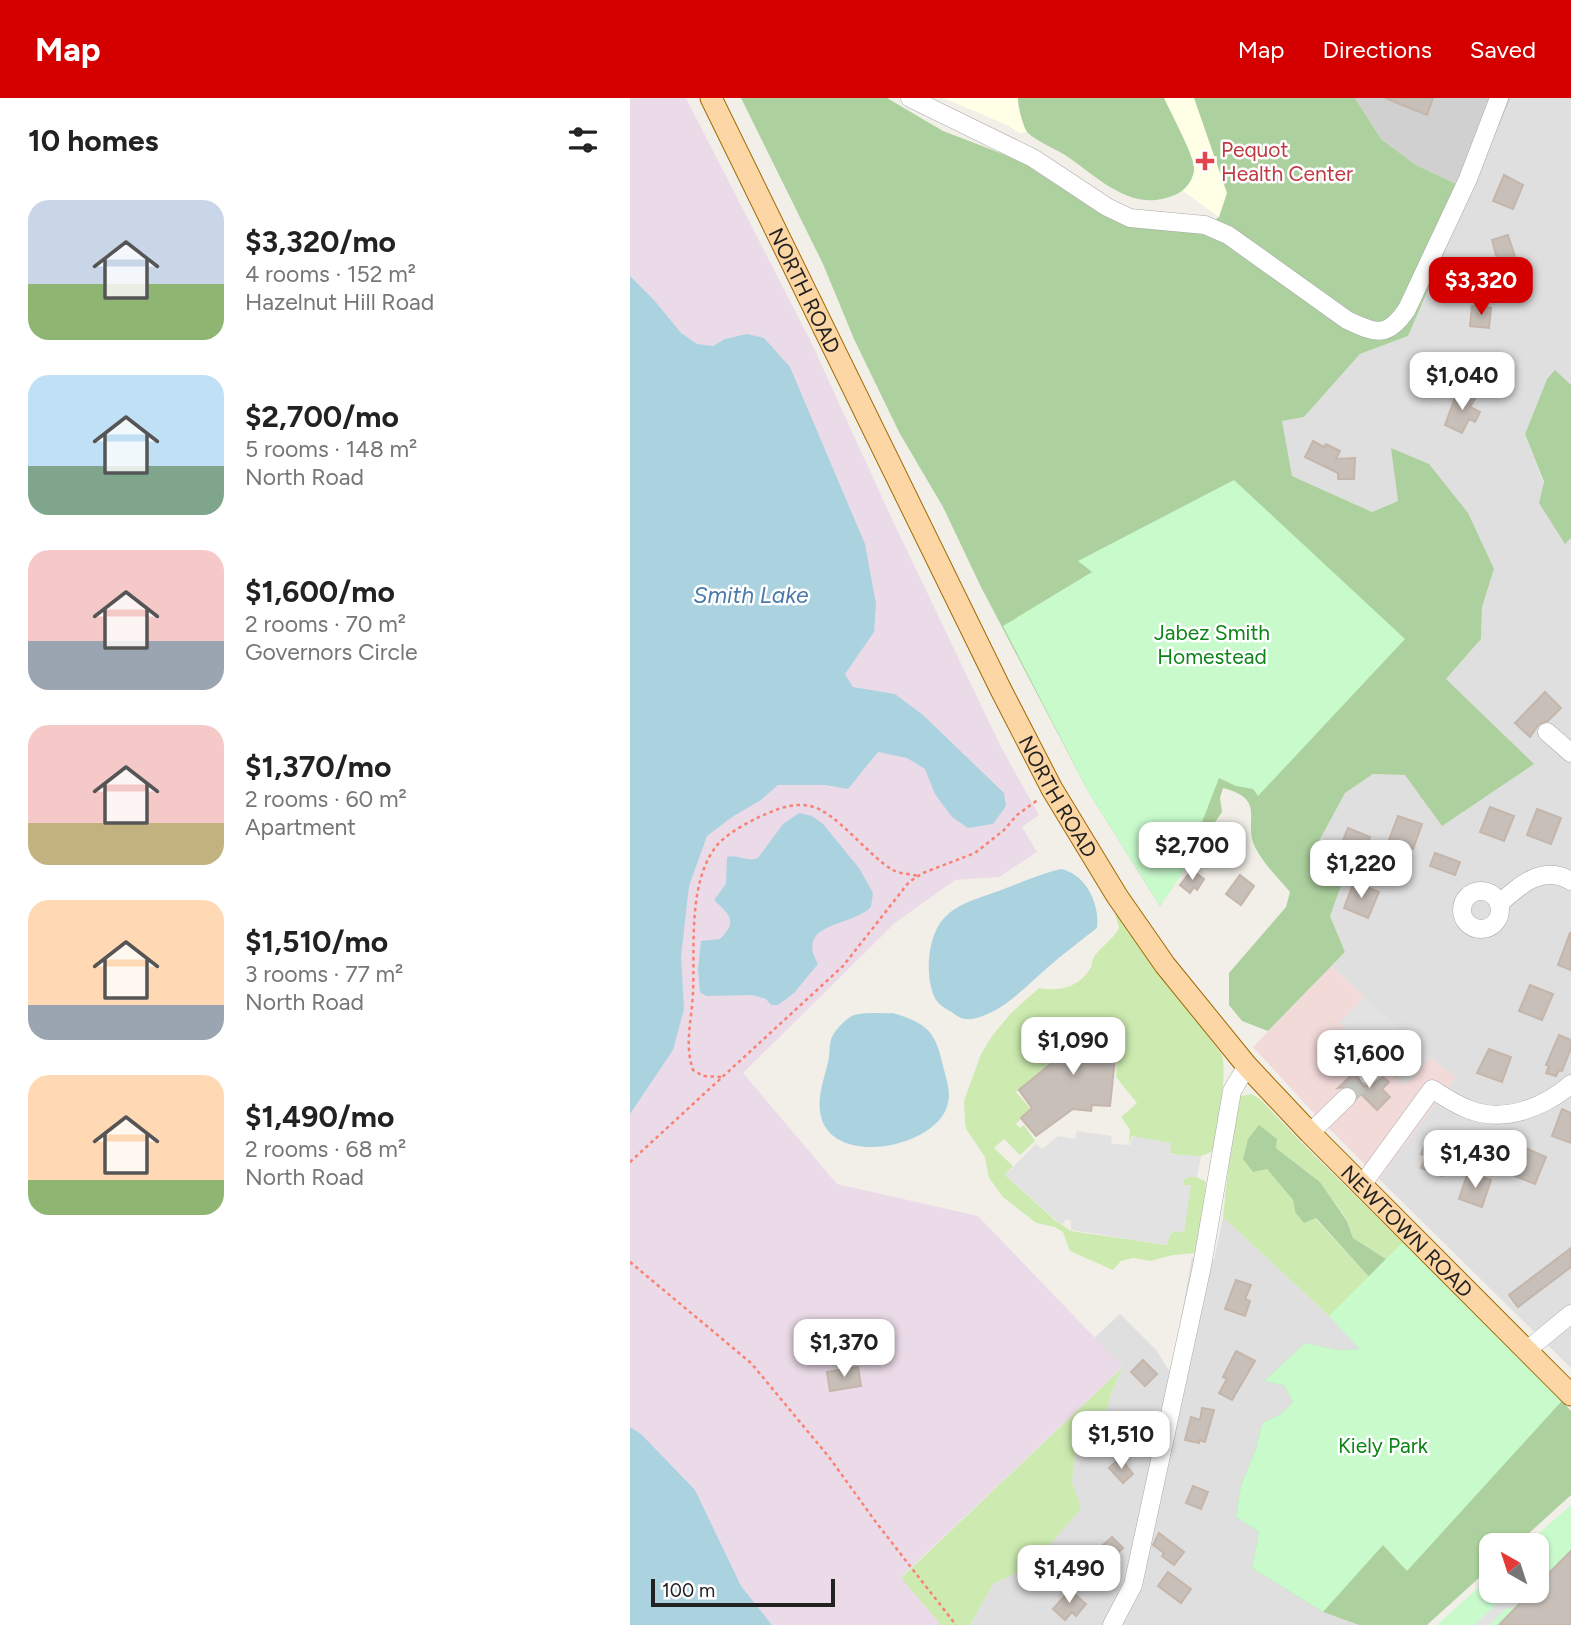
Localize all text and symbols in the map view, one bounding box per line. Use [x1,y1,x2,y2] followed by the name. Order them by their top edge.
[35,30,101,69] text: Map
[1238,35,1284,64] text: Map
[1322,35,1432,64] text: Directions
[1470,35,1536,64] text: Saved
[564,121,602,159] icon: filters
[28,122,159,159] text: 10 homes
[1221,137,1353,186] place label: Pequot Health Center
[1195,151,1215,171] marker: Pequot Health Center
[245,223,396,260] text: $3,320/mo
[764,223,846,357] street label: NORTH ROAD
[84,228,168,312] icon: home
[1424,258,1538,317] pin: $3,320
[245,260,416,288] text: 4 rooms · 152 m²
[1445,266,1517,294] text: $3,320
[245,288,434,316] text: Hazelnut Hill Road
[1405,352,1519,412] pin: $1,040
[1426,361,1498,389] text: $1,040
[245,398,399,435] text: $2,700/mo
[84,403,168,487] icon: home
[245,435,417,463] text: 5 rooms · 148 m²
[245,463,364,491] text: North Road
[245,573,395,610] text: $1,600/mo
[84,578,168,662] icon: home
[693,581,809,609] water label: Smith Lake
[245,610,406,638] text: 2 rooms · 70 m²
[1154,620,1270,669] park label: Jabez Smith Homestead
[245,638,418,666] text: Governors Circle
[1014,731,1103,862] street label: NORTH ROAD
[245,748,391,785] text: $1,370/mo
[84,753,168,837] icon: home
[245,785,407,813] text: 2 rooms · 60 m²
[245,813,356,841] text: Apartment
[1135,822,1249,882] pin: $2,700
[1155,831,1229,859] text: $2,700
[1304,840,1418,900] pin: $1,220
[1326,849,1396,877] text: $1,220
[245,923,388,960] text: $1,510/mo
[84,928,168,1012] icon: home
[245,960,403,988] text: 3 rooms · 77 m²
[245,988,364,1016] text: North Road
[1016,1018,1130,1077] pin: $1,090
[1037,1026,1109,1054] text: $1,090
[1312,1030,1426,1090] pin: $1,600
[1333,1039,1405,1067] text: $1,600
[245,1098,394,1135] text: $1,490/mo
[84,1103,168,1187] icon: home
[1418,1130,1532,1190] pin: $1,430
[245,1135,406,1163] text: 2 rooms · 68 m²
[1440,1139,1510,1167] text: $1,430
[1336,1160,1479,1302] street label: NEWTOWN ROAD
[245,1163,364,1191] text: North Road
[787,1320,901,1379] pin: $1,370
[810,1328,878,1356] text: $1,370
[1064,1412,1178,1471] pin: $1,510
[1088,1420,1154,1448] text: $1,510
[1338,1433,1429,1458] park label: Kiely Park
[1479,1533,1549,1603] north arrow
[1479,1533,1549,1603] map controls
[1012,1546,1126,1605] pin: $1,490
[1033,1554,1105,1582] text: $1,490
[651,1576,835,1608] scale bar
[662,1579,715,1602] text: 100 m

